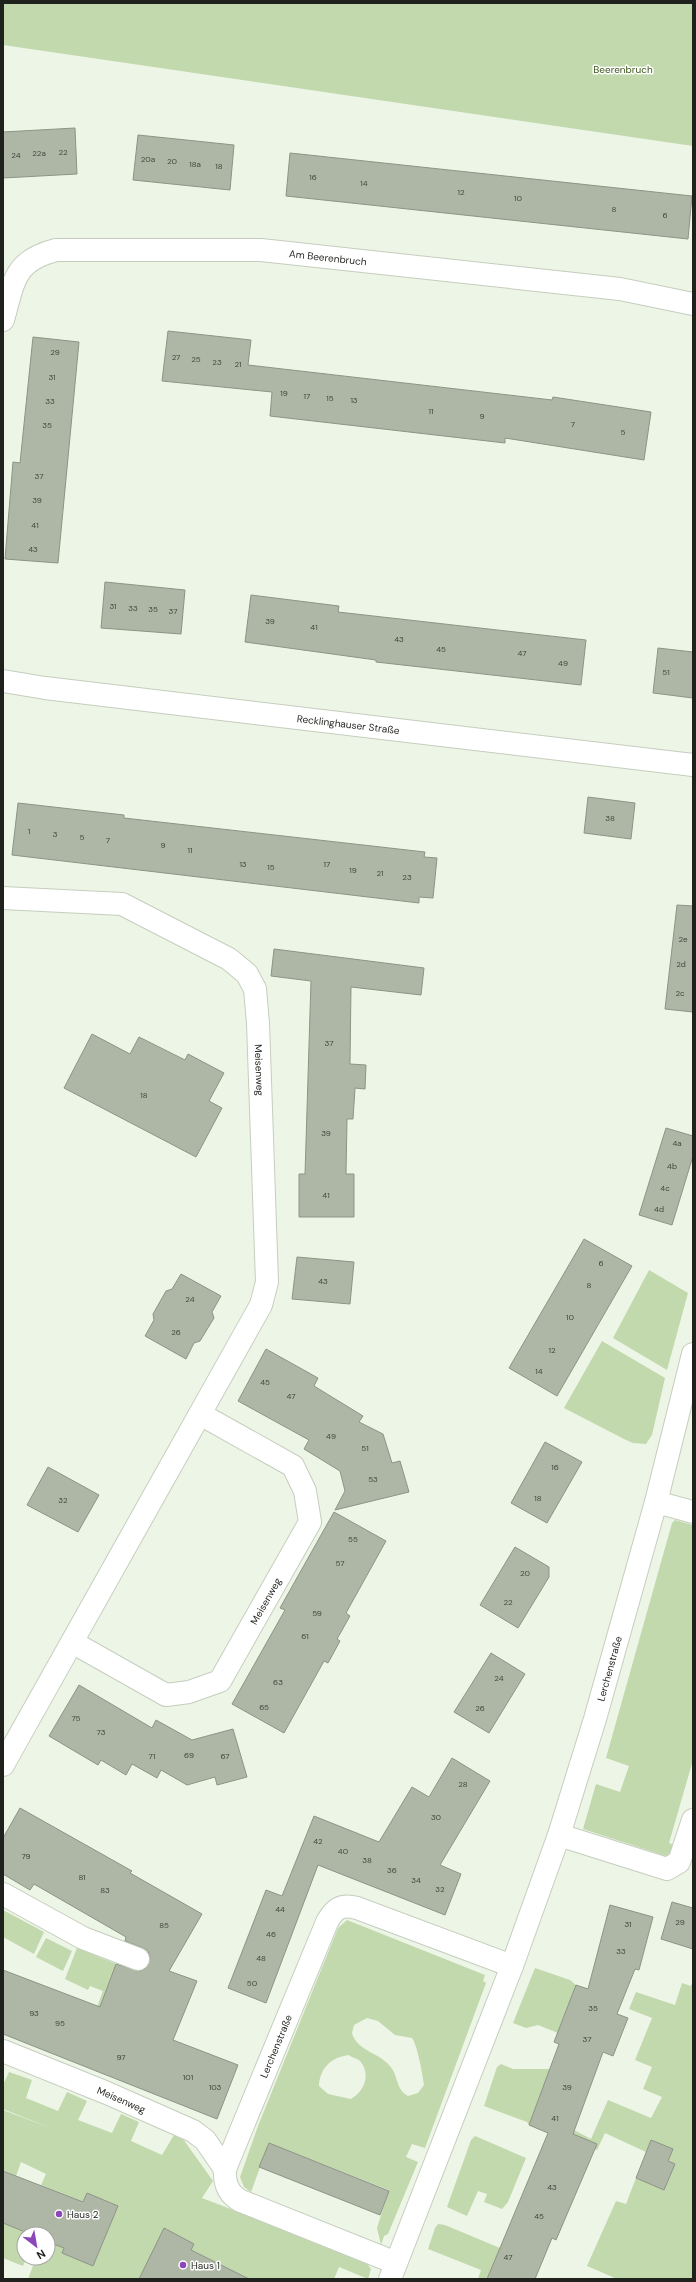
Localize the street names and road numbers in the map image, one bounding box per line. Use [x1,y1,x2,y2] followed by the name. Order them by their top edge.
[289,247,368,268] street label: Am Beerenbruch
[296,712,401,737] street label: Recklinghauser Straße
[252,1044,267,1096] street label: Meisenweg
[247,1575,284,1627] street label: Meisenweg
[594,1634,625,1703] street label: Lerchenstraße
[257,2012,295,2080] street label: Lerchenstraße
[95,2084,148,2116] street label: Meisenweg

